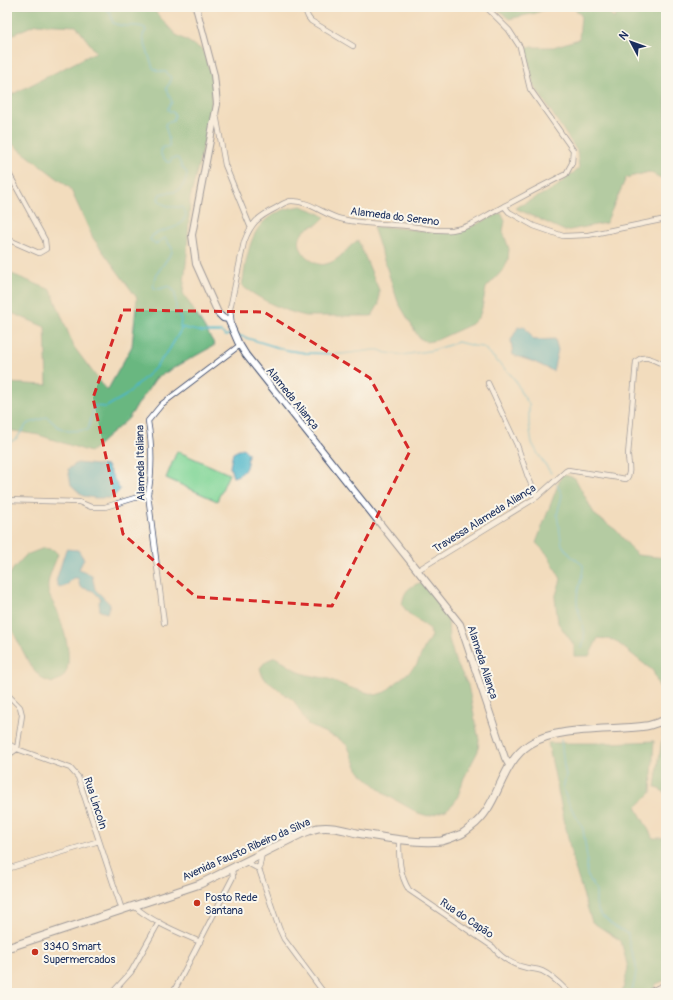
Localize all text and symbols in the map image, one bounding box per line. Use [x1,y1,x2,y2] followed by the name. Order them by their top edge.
[611,22,651,62] north arrow
[616,28,632,43] text: N
[350,205,440,228] street label: Alameda do Sereno
[263,364,322,432] street label: Alameda Aliança
[133,425,148,501] street label: Alameda Italiana
[430,481,538,555] street label: Travessa Alameda Aliança
[465,624,501,701] street label: Alameda Aliança
[81,775,110,831] street label: Rua Lincoln
[180,815,312,884] street label: Avenida Fausto Ribeiro da Silva
[205,891,258,917] place label: Posto Rede Santana
[438,896,496,941] street label: Rua do Capão
[192,898,202,908] marker: Posto Rede Santana
[43,940,115,966] place label: 3340 Smart Supermercados
[30,947,40,957] marker: 3340 Smart Supermercados

